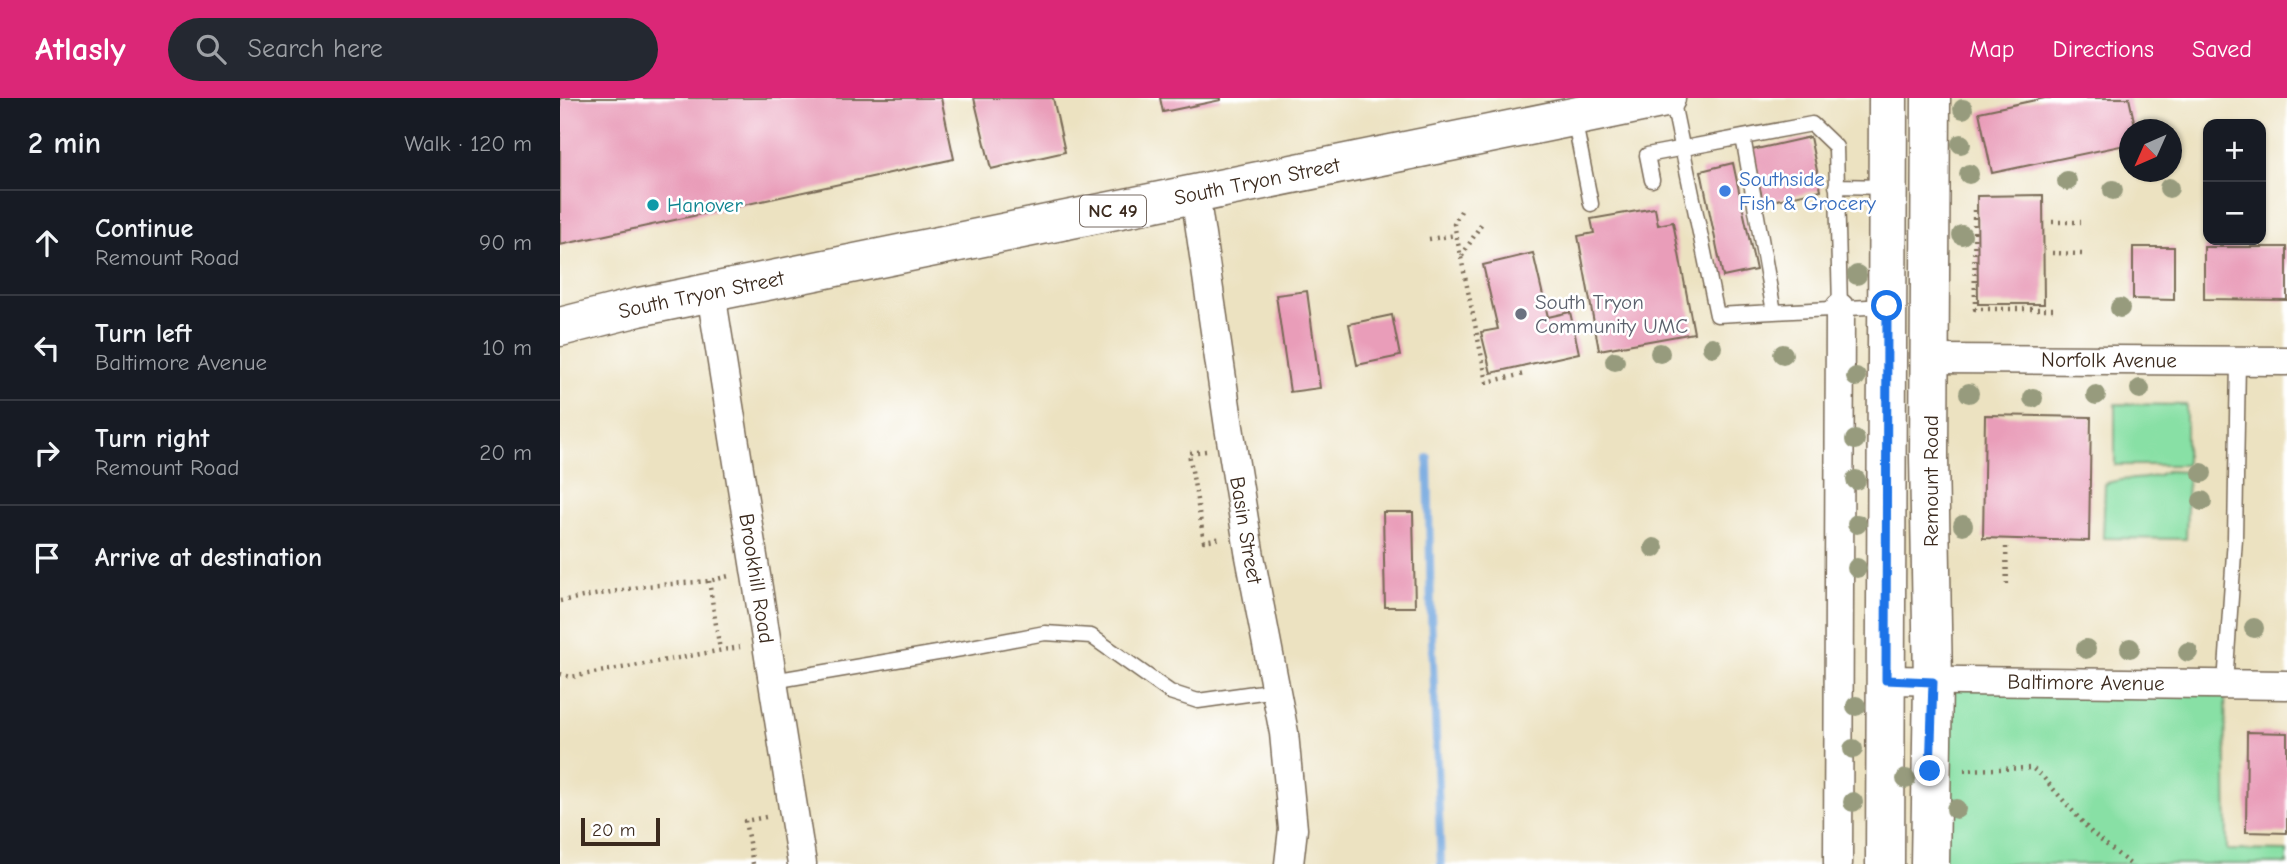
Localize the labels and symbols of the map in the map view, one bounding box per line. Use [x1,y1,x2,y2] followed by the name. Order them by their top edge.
[2119,119,2182,182] north arrow
[1172,153,1343,210] street label: South Tryon Street
[1739,167,1877,215] place label: Southside Fish & Grocery
[1717,183,1733,199] marker: Southside Fish & Grocery
[667,193,743,217] place label: Hanover
[1080,195,1146,226] road number: NC 49
[645,197,661,213] marker: Hanover
[616,266,787,324] street label: South Tryon Street
[1535,290,1688,338] place label: South Tryon Community UMC
[1871,290,1902,321] route start
[1513,306,1529,322] marker: South Tryon Community UMC
[2041,348,2177,372] street label: Norfolk Avenue
[1919,415,1943,547] street label: Remount Road
[1225,475,1267,587] street label: Basin Street
[734,512,779,645] street label: Brookhill Road
[2007,670,2165,695] street label: Baltimore Avenue
[1914,755,1945,786] route end
[581,815,660,847] scale bar

